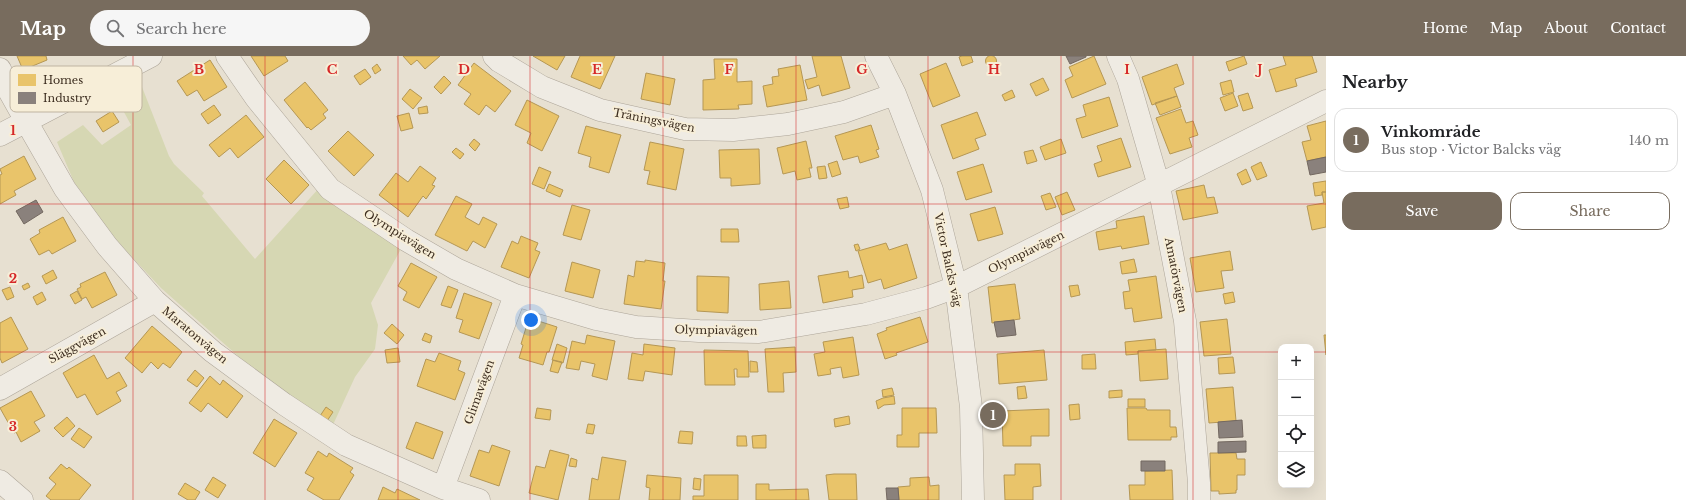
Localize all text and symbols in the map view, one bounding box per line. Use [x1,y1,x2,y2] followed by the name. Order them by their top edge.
[90,10,370,46] search box
[20,17,66,40] text: Map
[104,17,126,39] icon: search
[136,19,227,38] text: Search here
[1423,19,1468,37] text: Home
[1490,19,1522,37] text: Map
[1544,19,1588,37] text: About
[1610,19,1666,37] text: Contact
[194,61,204,78] text: B
[327,61,338,78] text: C
[458,61,470,78] text: D
[592,61,602,78] text: E
[725,61,734,78] text: F
[856,61,868,78] text: G
[988,61,1000,78] text: H
[1124,61,1130,78] text: I
[1254,61,1263,78] text: J
[10,66,142,112] legend
[1342,72,1408,93] text: Nearby
[43,73,83,87] text: Homes
[43,91,91,105] text: Industry
[612,105,696,135] street label: Träningsvägen
[10,122,16,139] text: 1
[1381,122,1481,141] text: Vinkområde
[1353,132,1359,149] text: 1
[1629,132,1669,149] text: 140 m
[1381,141,1561,158] text: Bus stop · Victor Balcks väg
[1342,192,1502,230] button: Save
[1510,192,1670,230] button: Share
[361,206,439,262] street label: Olympiavägen
[931,211,965,309] street label: Victor Balcks väg
[986,227,1067,276] street label: Olympiavägen
[1162,235,1190,314] street label: Amatörvägen
[9,270,17,287] text: 2
[159,304,231,367] street label: Maratonvägen
[521,310,541,330] your location
[674,322,758,338] street label: Olympiavägen
[46,323,108,366] street label: Släggvägen
[1278,344,1314,488] map controls
[1278,344,1314,380] button: +
[461,357,497,426] street label: Glimavägen
[1278,380,1314,416] button: −
[980,400,1006,430] pin: 1
[1278,416,1314,452] button: locate
[9,418,17,435] text: 3
[1278,452,1314,488] button: layers

